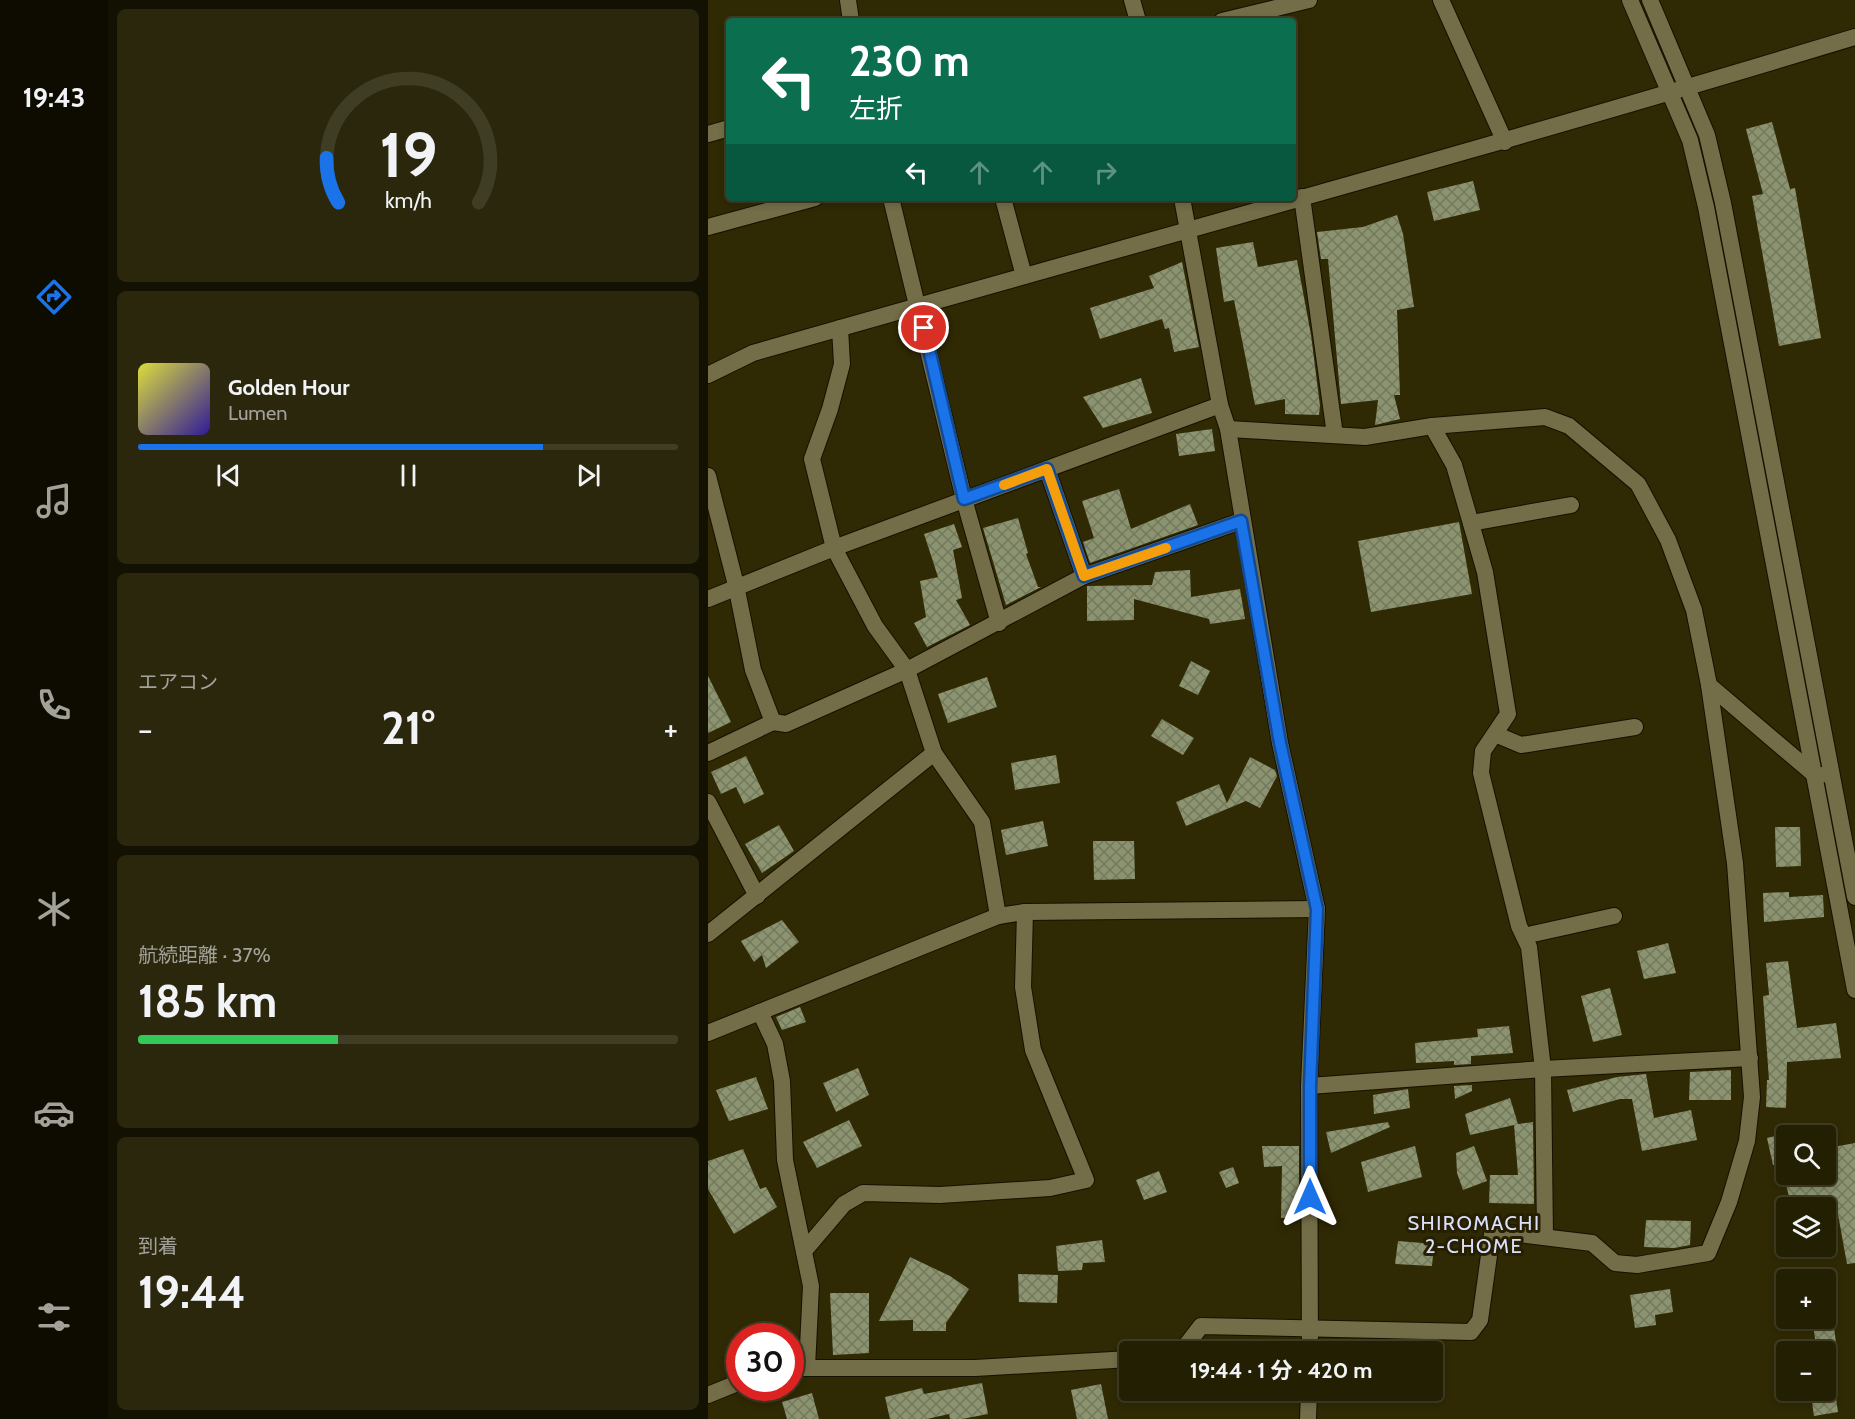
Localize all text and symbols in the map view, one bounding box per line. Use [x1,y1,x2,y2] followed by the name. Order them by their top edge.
[849,35,969,87] text: 230 m
[750,42,828,120] icon: left
[23,81,85,114] text: 19:43
[849,92,903,125] text: 左折
[379,117,437,193] text: 19
[900,156,933,189] icon: left
[963,156,996,189] icon: ahead
[1026,156,1059,189] icon: ahead
[1089,156,1122,189] icon: right
[385,187,431,213] text: km/h
[33,276,75,318] icon: directions
[898,302,949,353] pin
[907,311,940,344] icon: arrive
[228,374,349,401] text: Golden Hour
[228,401,287,425] text: Lumen
[212,459,245,492] icon: previous
[392,459,425,492] icon: pause
[572,459,605,492] icon: next
[33,480,75,522] icon: music
[138,670,218,694] text: エアコン
[33,684,75,726] icon: phone
[381,701,435,755] text: 21°
[138,709,153,749] text: −
[663,709,678,749] text: +
[33,888,75,930] icon: climate
[138,943,271,967] text: 航続距離 · 37%
[138,974,277,1028] text: 185 km
[33,1092,75,1134] icon: car
[1776,1125,1836,1401] map controls
[1776,1125,1836,1185] button: search
[1278,1165,1342,1229] position arrow
[1776,1197,1836,1257] button: layers
[1407,1211,1541,1258] district label: SHIROMACHI 2-CHOME
[138,1234,178,1258] text: 到着
[138,1265,246,1319] text: 19:44
[1776,1269,1836,1329] button: +
[33,1296,75,1338] icon: filters
[726,1323,804,1401] speed limit sign: 30
[1776,1341,1836,1401] button: −
[1190,1357,1372,1384] text: 19:44 · 1 分 · 420 m

